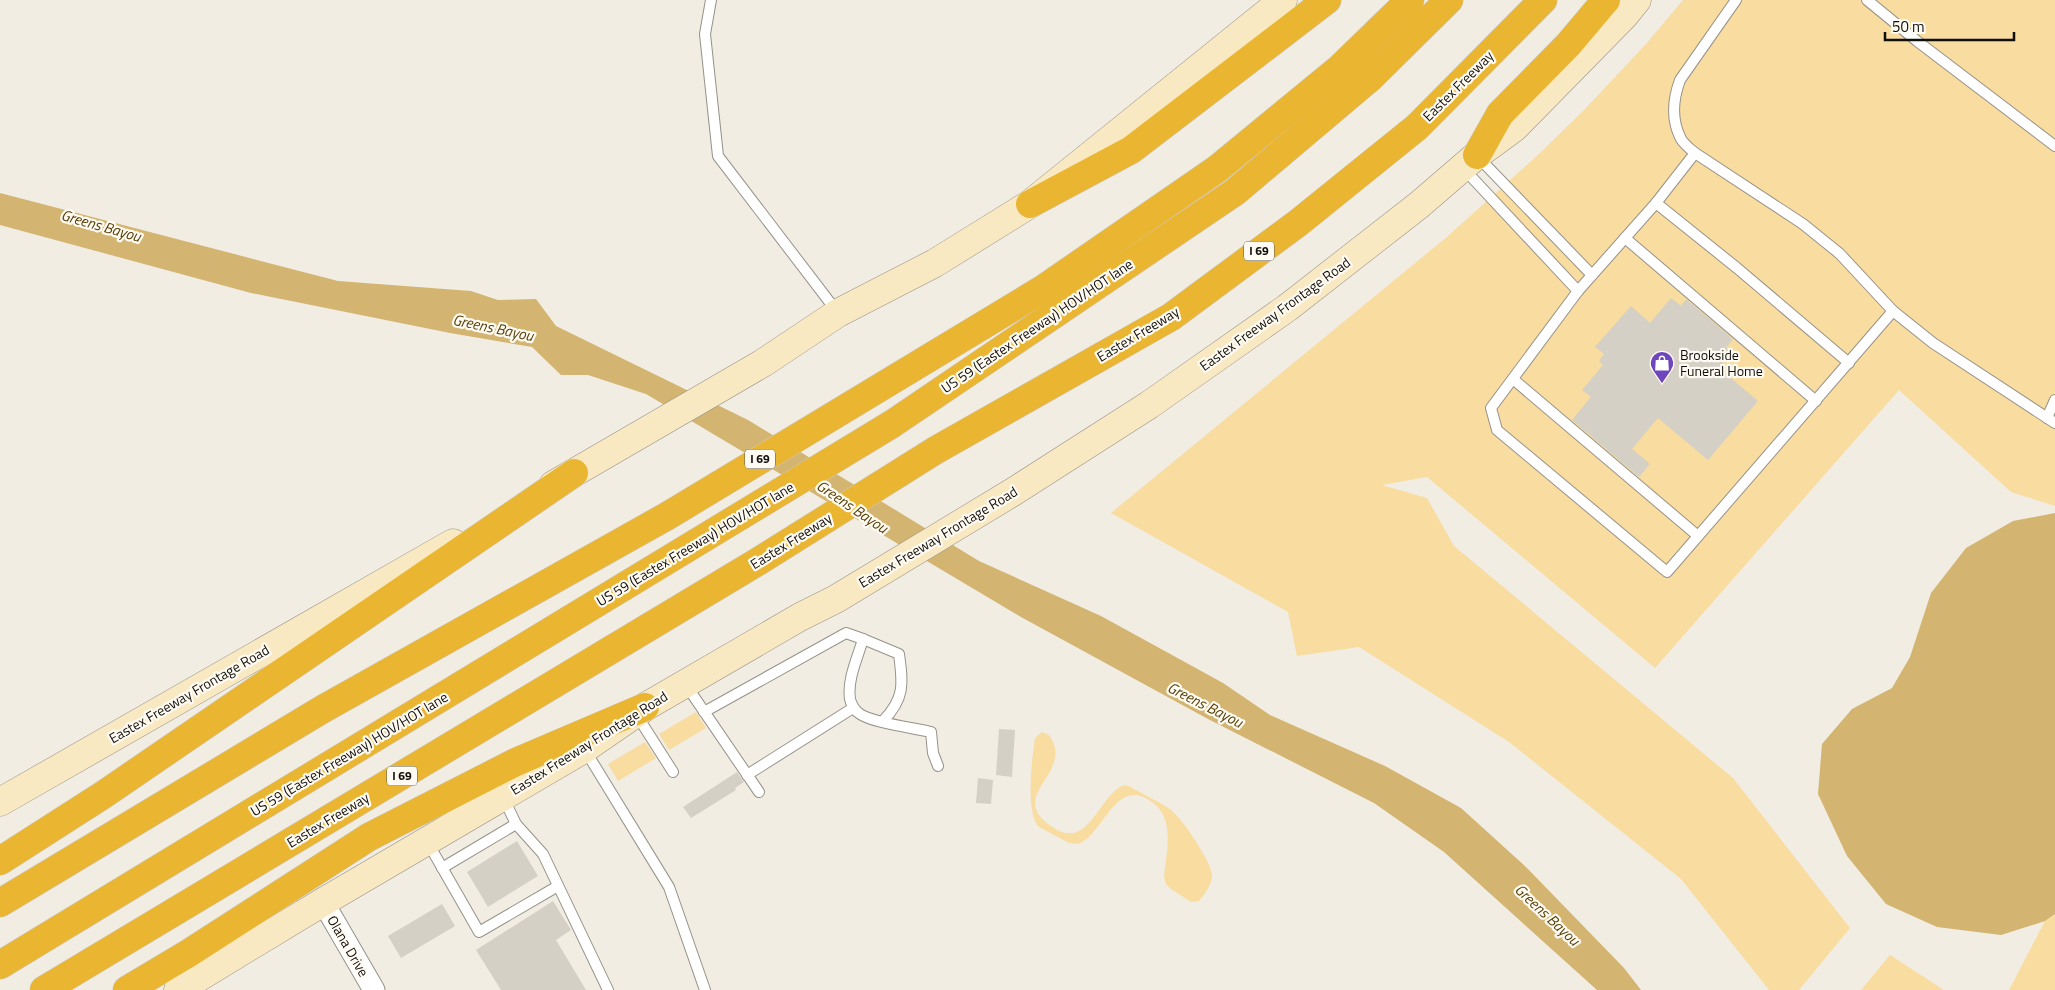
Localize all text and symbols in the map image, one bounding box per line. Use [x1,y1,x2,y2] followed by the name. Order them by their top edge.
[1885,10,2014,42] scale bar
[1892,15,1925,38] text: 50 m
[1417,45,1498,126] street label: Eastex Freeway
[59,203,145,248] water label: Greens Bayou
[1244,242,1274,260] road number: I 69
[1195,252,1355,376] street label: Eastex Freeway Frontage Road
[937,253,1137,398] street label: US 59 (Eastex Freeway) HOV/HOT lane
[1093,301,1183,366] street label: Eastex Freeway
[451,308,537,348] water label: Greens Bayou
[1680,344,1763,381] place label: Brookside Funeral Home
[1649,350,1675,384] shop icon: Brookside Funeral Home
[745,449,775,468] road number: I 69
[812,474,894,540] water label: Greens Bayou
[592,476,798,611] street label: US 59 (Eastex Freeway) HOV/HOT lane
[854,481,1021,592] street label: Eastex Freeway Frontage Road
[746,507,836,574] street label: Eastex Freeway
[105,639,273,748] street label: Eastex Freeway Frontage Road
[1164,676,1248,734] water label: Greens Bayou
[506,685,671,800] street label: Eastex Freeway Frontage Road
[247,688,451,820] street label: US 59 (Eastex Freeway) HOV/HOT lane
[387,766,417,786] road number: I 69
[284,789,372,851] street label: Eastex Freeway
[1510,878,1586,952] water label: Greens Bayou
[322,911,374,980] street label: Olana Drive

